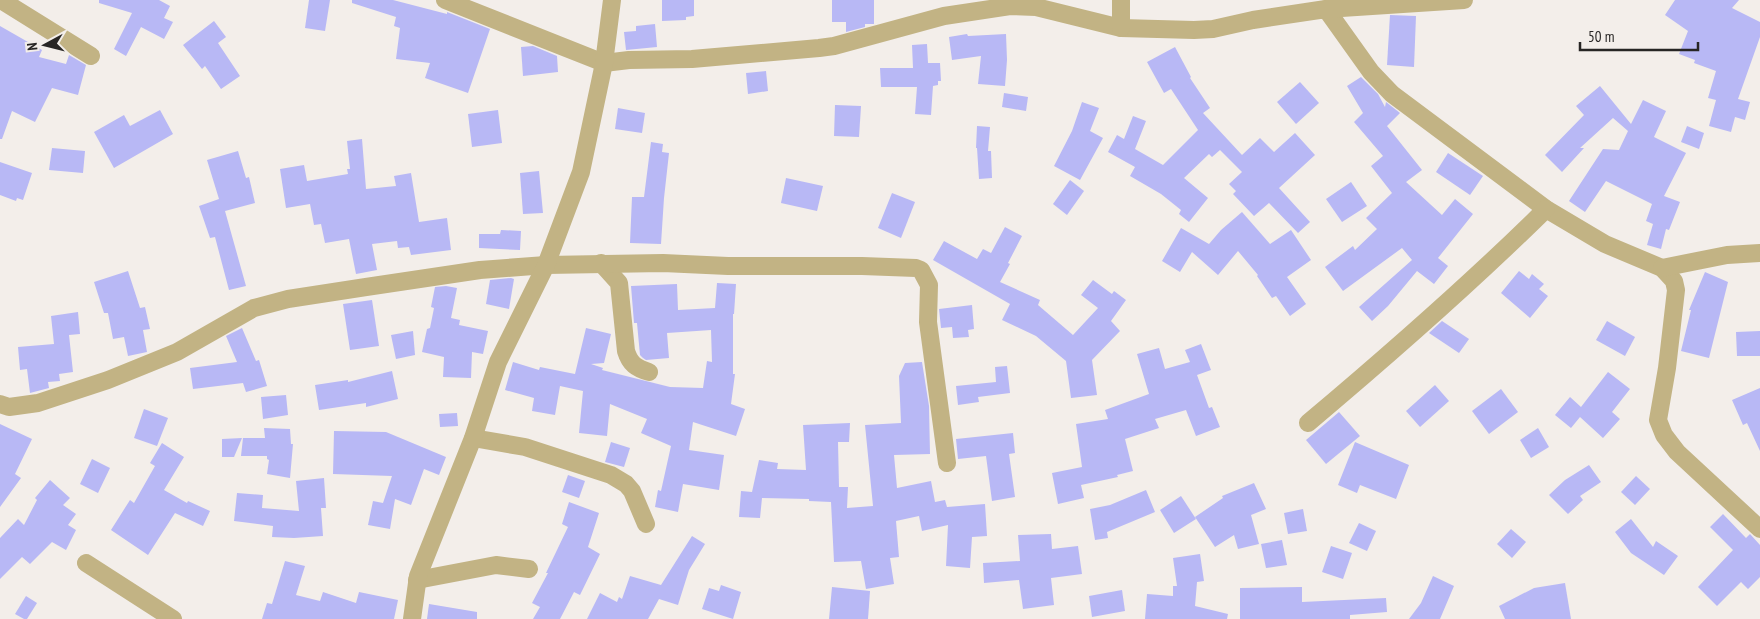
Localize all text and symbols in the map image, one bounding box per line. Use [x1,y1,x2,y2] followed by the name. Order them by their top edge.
[20,20,70,70] north arrow
[1580,20,1698,52] scale bar
[1588,27,1614,46] text: 50 m
[23,42,41,51] text: N

